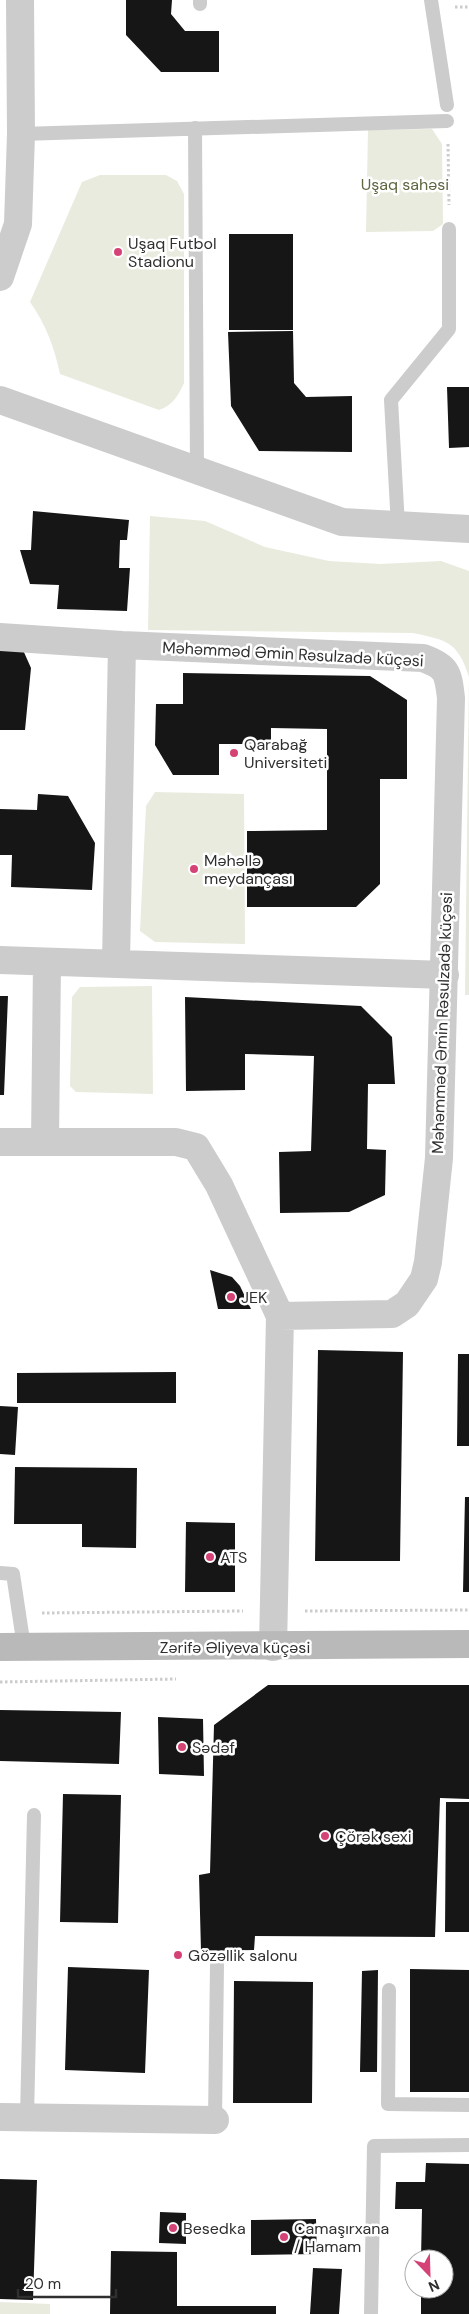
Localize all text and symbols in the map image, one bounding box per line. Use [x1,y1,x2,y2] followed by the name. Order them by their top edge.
[361,174,449,195] park label: Uşaq sahəsi
[128,233,217,272] place label: Uşaq Futbol Stadionu
[112,246,124,258] marker: Uşaq Futbol Stadionu
[162,637,424,671] street label: Məhəmməd Əmin Rəsulzadə küçəsi
[244,734,327,773] place label: Qarabağ Universiteti
[228,747,240,759] marker: Qarabağ Universiteti
[204,850,293,889] place label: Məhəllə meydançası
[188,863,200,875] marker: Məhəllə meydançası
[427,892,457,1154] street label: Məhəmməd Əmin Rəsulzadə küçəsi
[241,1287,267,1308] place label: JEK
[225,1291,237,1303] marker: JEK
[220,1547,247,1568] place label: ATS
[204,1551,216,1563] marker: ATS
[160,1637,310,1658] street label: Zərifə Əliyeva küçəsi
[192,1737,235,1758] place label: Sədəf
[176,1741,188,1753] marker: Sədəf
[335,1826,412,1847] place label: Çörək sexi
[319,1830,331,1842] marker: Çörək sexi
[188,1945,297,1966] place label: Gözəllik salonu
[172,1949,184,1961] marker: Gözəllik salonu
[183,2218,246,2239] place label: Besedka
[294,2218,389,2257] place label: Camaşırxana / Hamam
[167,2222,179,2234] marker: Besedka
[278,2231,290,2243] marker: Camaşırxana / Hamam
[404,2249,454,2299] north arrow
[18,2266,115,2298] scale bar
[25,2274,61,2294] text: 20 m
[426,2276,442,2296] text: N

